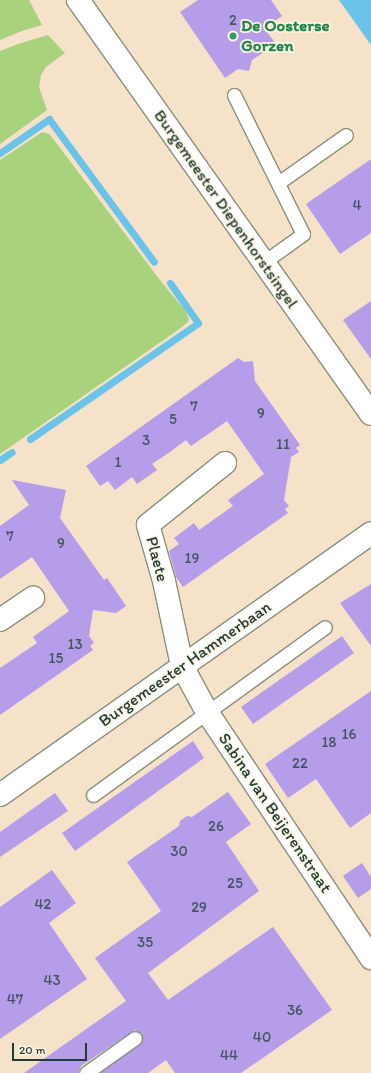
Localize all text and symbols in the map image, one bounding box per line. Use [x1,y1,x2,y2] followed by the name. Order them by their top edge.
[229,12,237,30] house number: 2
[241,16,330,56] place label: De Oosterse Gorzen
[228,31,238,41] marker: De Oosterse Gorzen
[149,106,303,312] street label: Burgemeester Diepenhorstsingel
[352,197,362,215] house number: 4
[190,398,198,416] house number: 7
[257,405,265,423] house number: 9
[169,411,177,429] house number: 5
[142,432,150,450] house number: 3
[276,436,290,454] house number: 11
[115,454,121,472] house number: 1
[6,528,14,546] house number: 7
[141,534,173,584] street label: Plaete
[57,535,65,553] house number: 9
[185,550,199,568] house number: 19
[95,597,275,731] street label: Burgemeester Hammerbaan
[67,636,83,654] house number: 13
[49,650,63,668] house number: 15
[342,726,356,744] house number: 16
[214,730,336,896] street label: Sabina van Beijerenstraat
[321,734,337,752] house number: 18
[292,755,308,773] house number: 22
[208,818,224,836] house number: 26
[170,843,188,861] house number: 30
[227,875,243,893] house number: 25
[35,896,51,914] house number: 42
[191,899,207,917] house number: 29
[137,934,153,952] house number: 35
[43,972,61,990] house number: 43
[7,991,23,1009] house number: 47
[287,1002,303,1020] house number: 36
[253,1029,271,1047] house number: 40
[14,1035,89,1061] scale bar
[19,1043,46,1057] text: 20 m
[220,1047,238,1065] house number: 44

